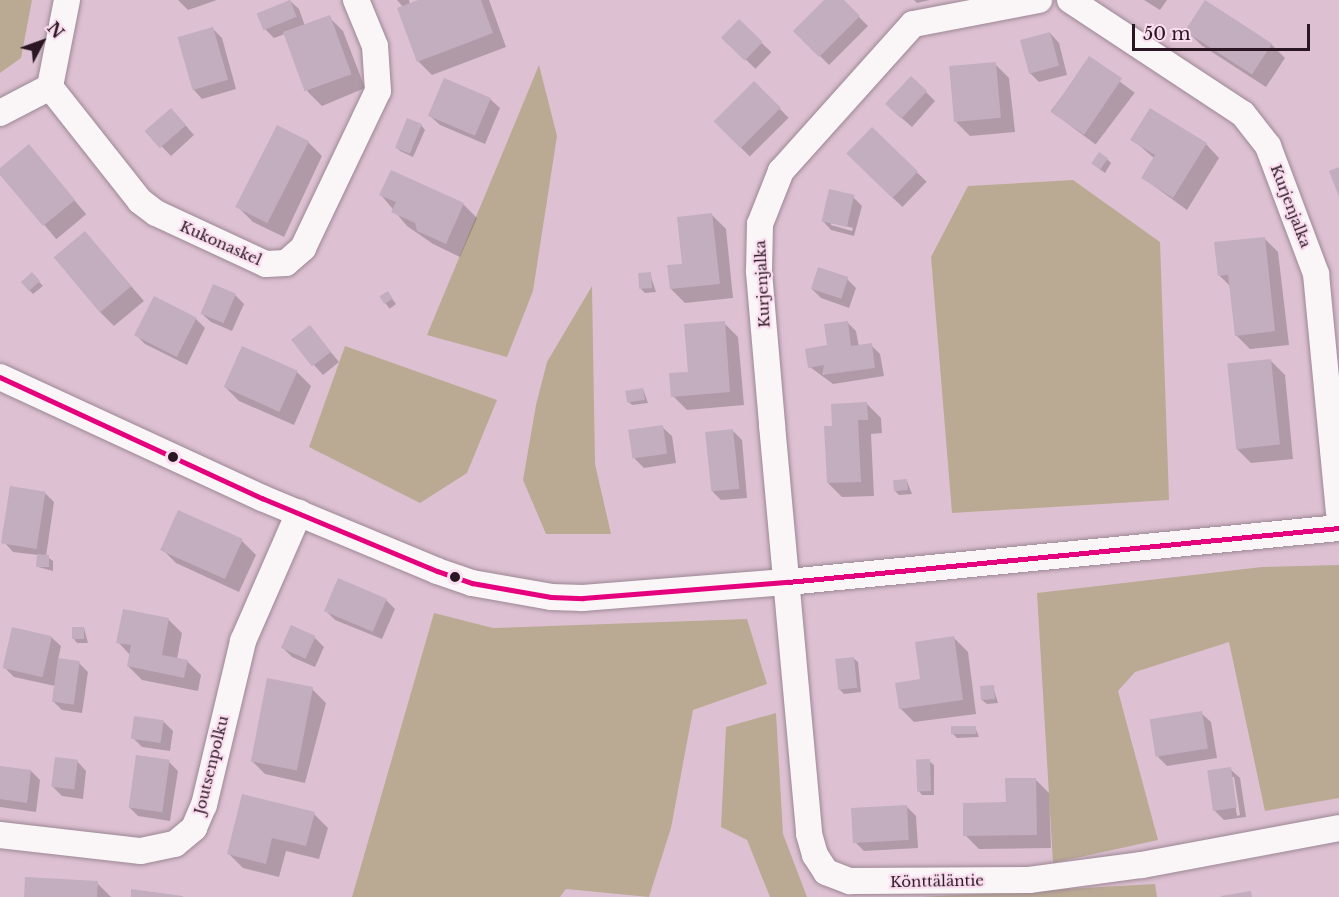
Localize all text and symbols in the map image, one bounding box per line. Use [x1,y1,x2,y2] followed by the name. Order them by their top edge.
[12,12,72,72] north arrow
[1135,12,1314,50] scale bar
[43,18,68,42] text: N
[1143,23,1191,45] text: 50 m
[1267,162,1315,250] street label: Kurjenjalka
[177,217,265,269] street label: Kukonaskel
[751,240,773,328] street label: Kurjenjalka
[167,451,179,463] unlabelled marker
[449,571,461,583] unlabelled marker
[190,714,232,816] street label: Joutsenpolku
[890,871,984,891] street label: Könttäläntie

